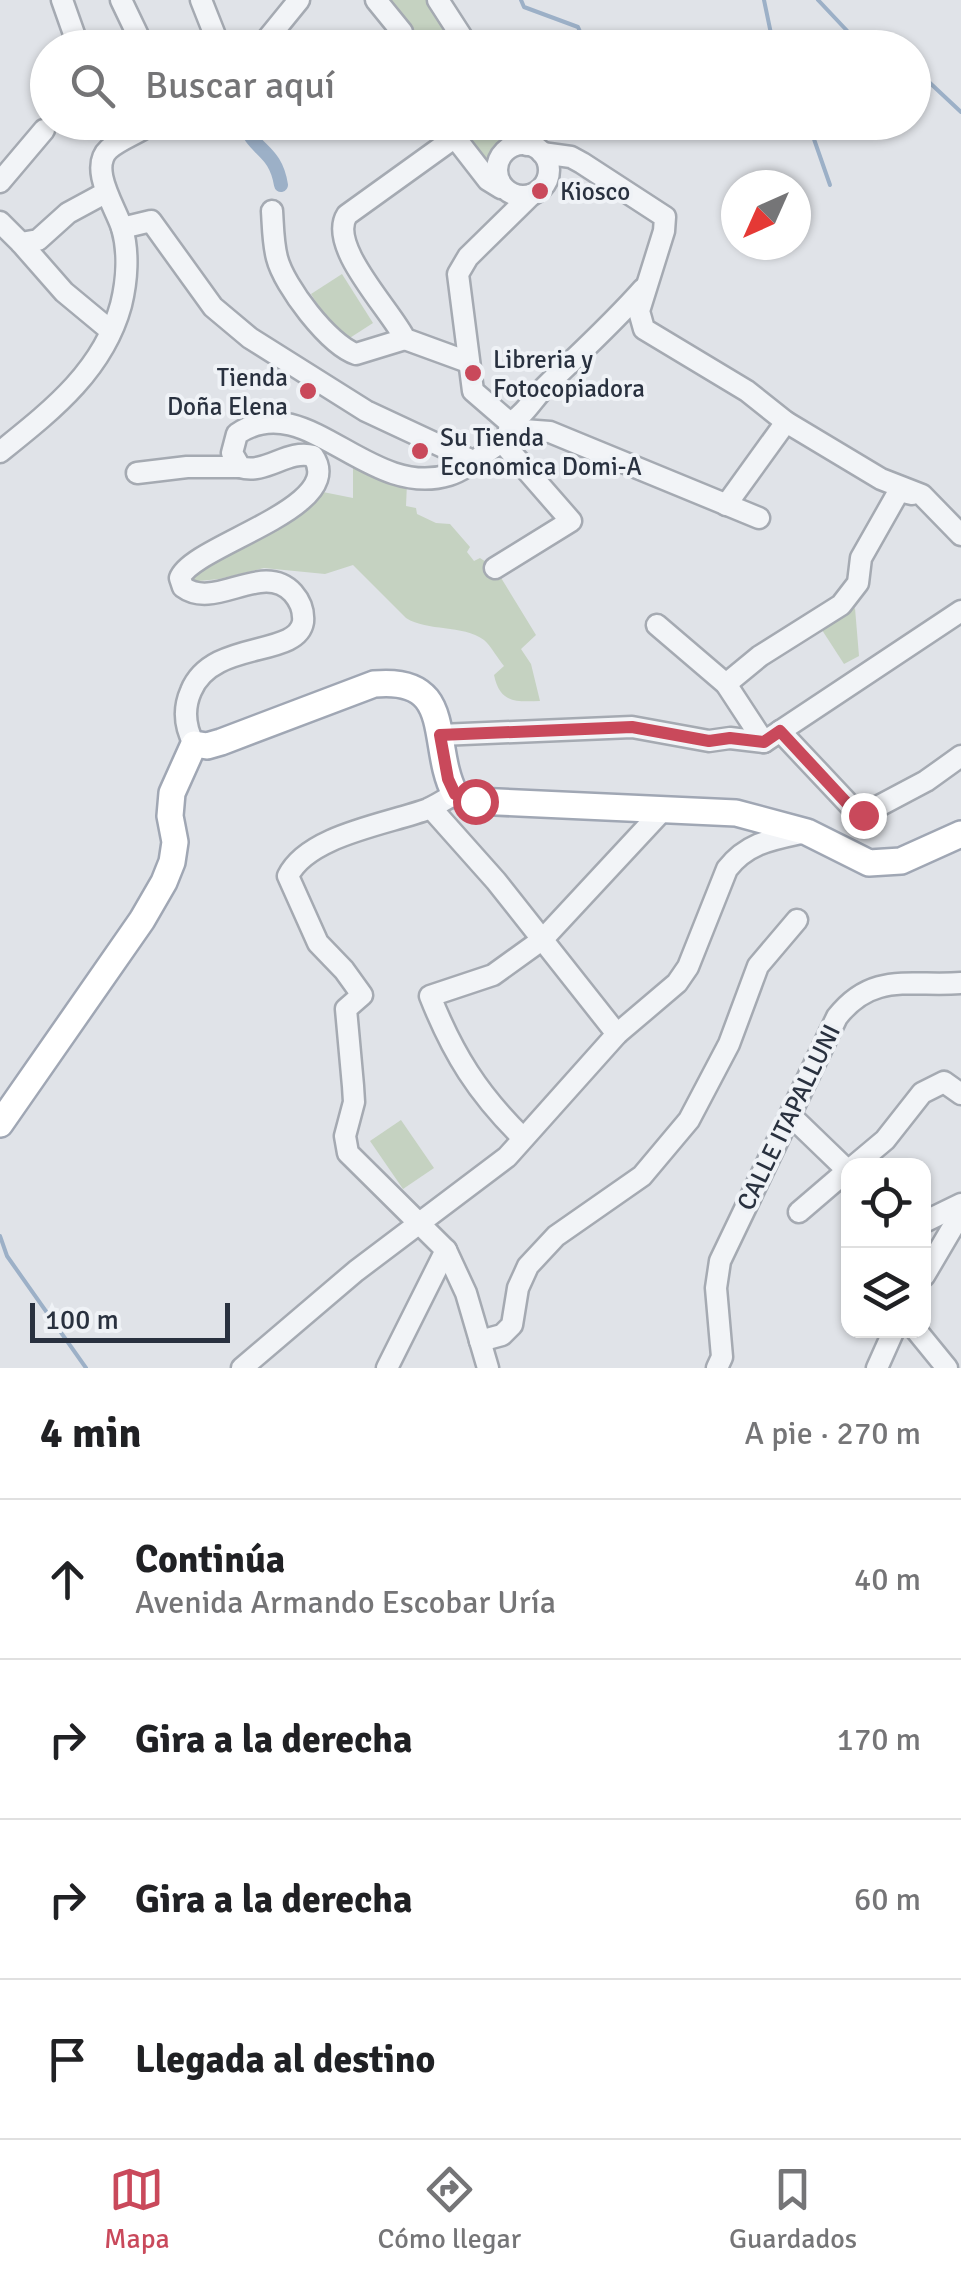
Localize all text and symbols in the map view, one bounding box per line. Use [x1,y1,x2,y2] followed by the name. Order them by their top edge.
[30,30,931,140] search box
[65,58,120,113] icon: search
[145,62,335,109] text: Buscar aquí
[721,170,811,260] north arrow
[560,176,630,207] place label: Kiosco
[529,180,551,202] marker: Kiosco
[493,344,645,404] place label: Libreria y Fotocopiadora
[167,362,288,422] place label: Tienda Doña Elena
[462,362,484,384] marker: Libreria y Fotocopiadora
[297,380,319,402] marker: Tienda Doña Elena
[440,422,642,482] place label: Su Tienda Economica Domi-A
[409,440,431,462] marker: Su Tienda Economica Domi-A
[453,779,499,825] route start
[841,793,887,839] route end
[730,1019,847,1215] street label: CALLE ITAPALLUNI
[841,1158,931,1338] map controls
[841,1158,931,1248] button: locate
[841,1248,931,1338] button: layers
[30,1298,230,1342] scale bar
[45,1303,119,1337] text: 100 m
[40,1408,141,1459] text: 4 min
[745,1414,921,1453] text: A pie · 270 m
[135,1536,285,1583] text: Continúa
[40,1552,95,1607] icon: ahead
[854,1560,921,1599] text: 40 m
[135,1583,556,1622] text: Avenida Armando Escobar Uría
[40,1712,95,1767] icon: right
[135,1716,412,1763] text: Gira a la derecha
[837,1720,921,1759] text: 170 m
[40,1872,95,1927] icon: right
[135,1876,412,1923] text: Gira a la derecha
[854,1880,921,1919] text: 60 m
[40,2032,95,2087] icon: arrive
[135,2036,435,2083] text: Llegada al destino
[104,2162,170,2256] tab: Mapa
[378,2162,521,2256] tab: Cómo llegar
[729,2162,857,2256] tab: Guardados

